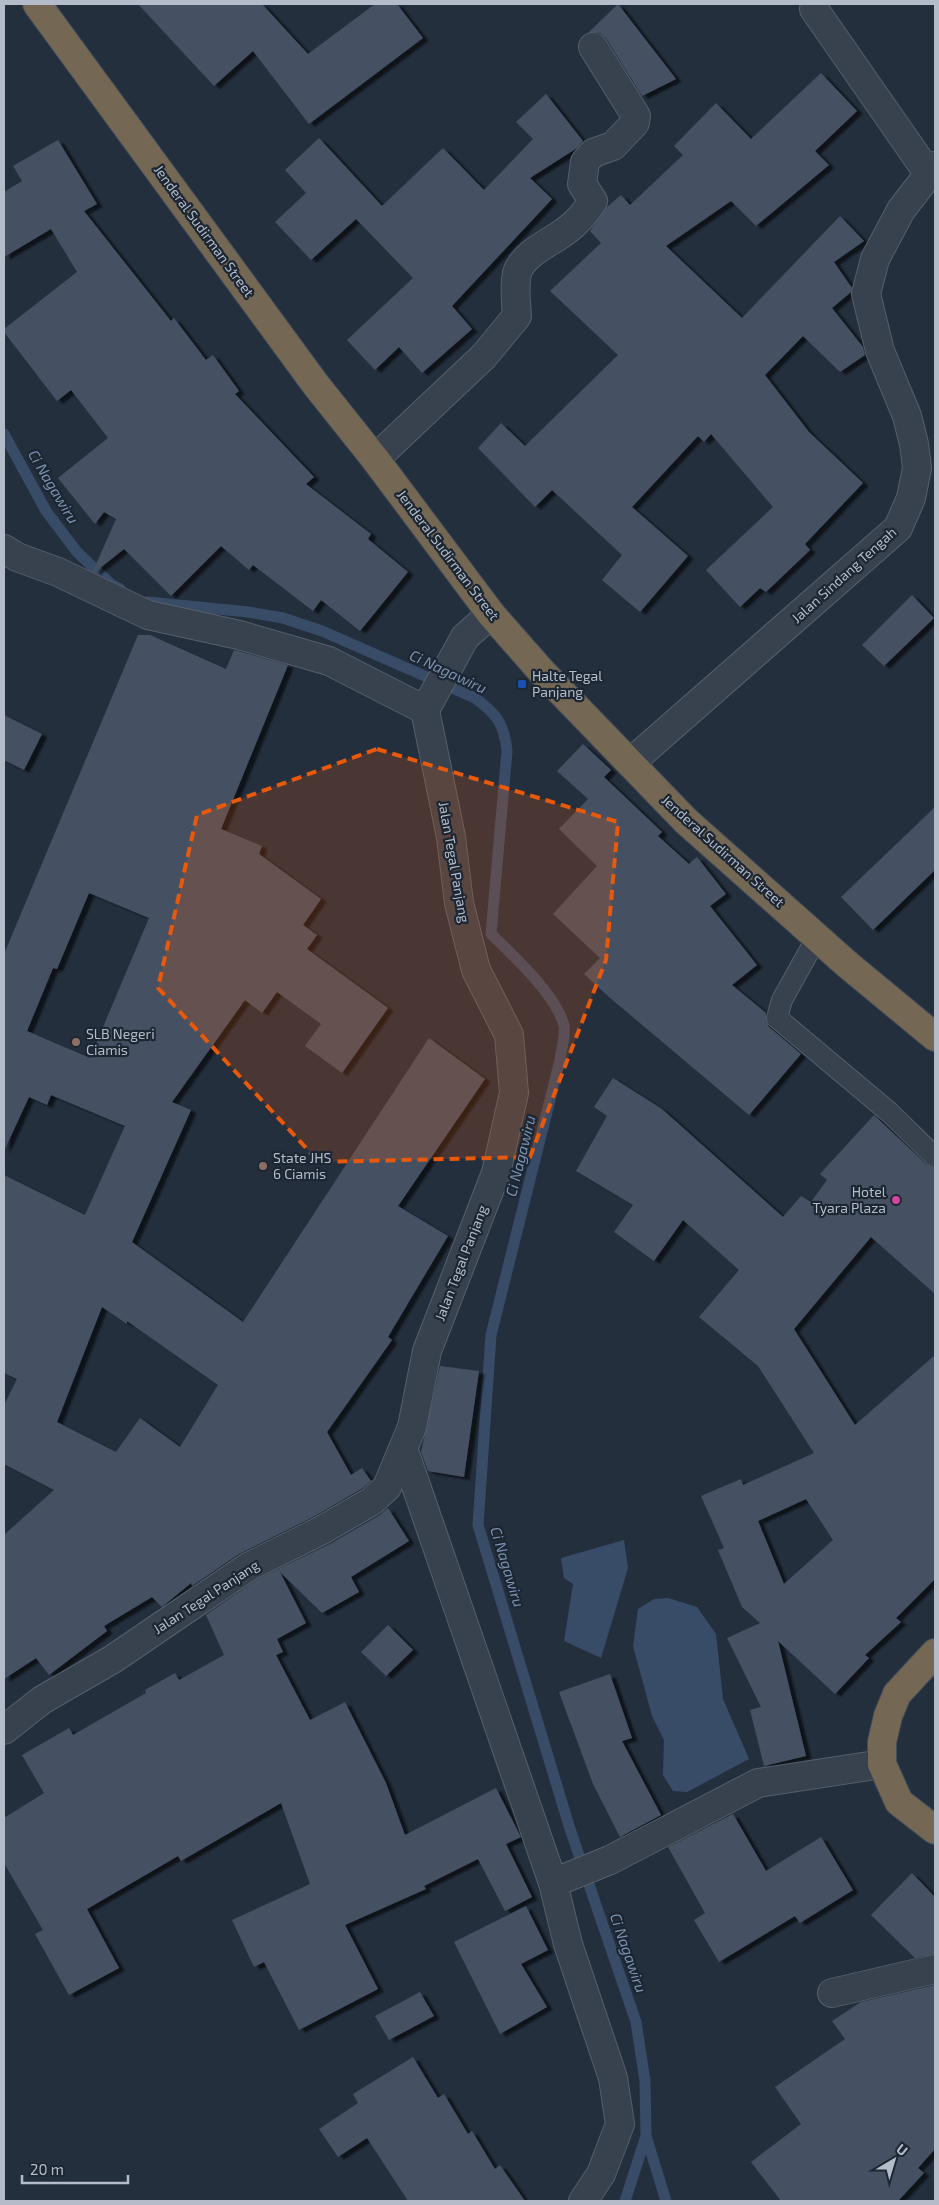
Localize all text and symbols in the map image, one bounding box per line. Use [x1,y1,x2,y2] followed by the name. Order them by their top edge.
[151,161,258,300] street label: Jenderal Sudirman Street
[25,446,83,527] water label: Ci Nagawiru
[394,486,503,623] street label: Jenderal Sudirman Street
[788,523,900,626] street label: Jalan Sindang Tengah
[407,645,490,697] water label: Ci Nagawiru
[532,667,603,700] place label: Halte Tegal Panjang
[516,678,528,690] marker: Halte Tegal Panjang
[658,791,788,910] street label: Jenderal Sudirman Street
[435,800,474,924] street label: Jalan Tegal Panjang
[86,1025,155,1058] place label: SLB Negeri Ciamis
[70,1036,82,1048] marker: SLB Negeri Ciamis
[501,1113,539,1198] water label: Ci Nagawiru
[273,1149,332,1182] place label: State JHS 6 Ciamis
[257,1160,269,1172] marker: State JHS 6 Ciamis
[813,1183,887,1216] place label: Hotel Tyara Plaza
[890,1194,902,1206] marker: Hotel Tyara Plaza
[431,1202,491,1323] street label: Jalan Tegal Panjang
[487,1524,529,1609] water label: Ci Nagawiru
[150,1556,262,1637] street label: Jalan Tegal Panjang
[607,1911,651,1995] water label: Ci Nagawiru
[869,2135,919,2185] north arrow
[893,2140,911,2159] text: U
[22,2152,129,2184] scale bar
[30,2160,64,2178] text: 20 m

